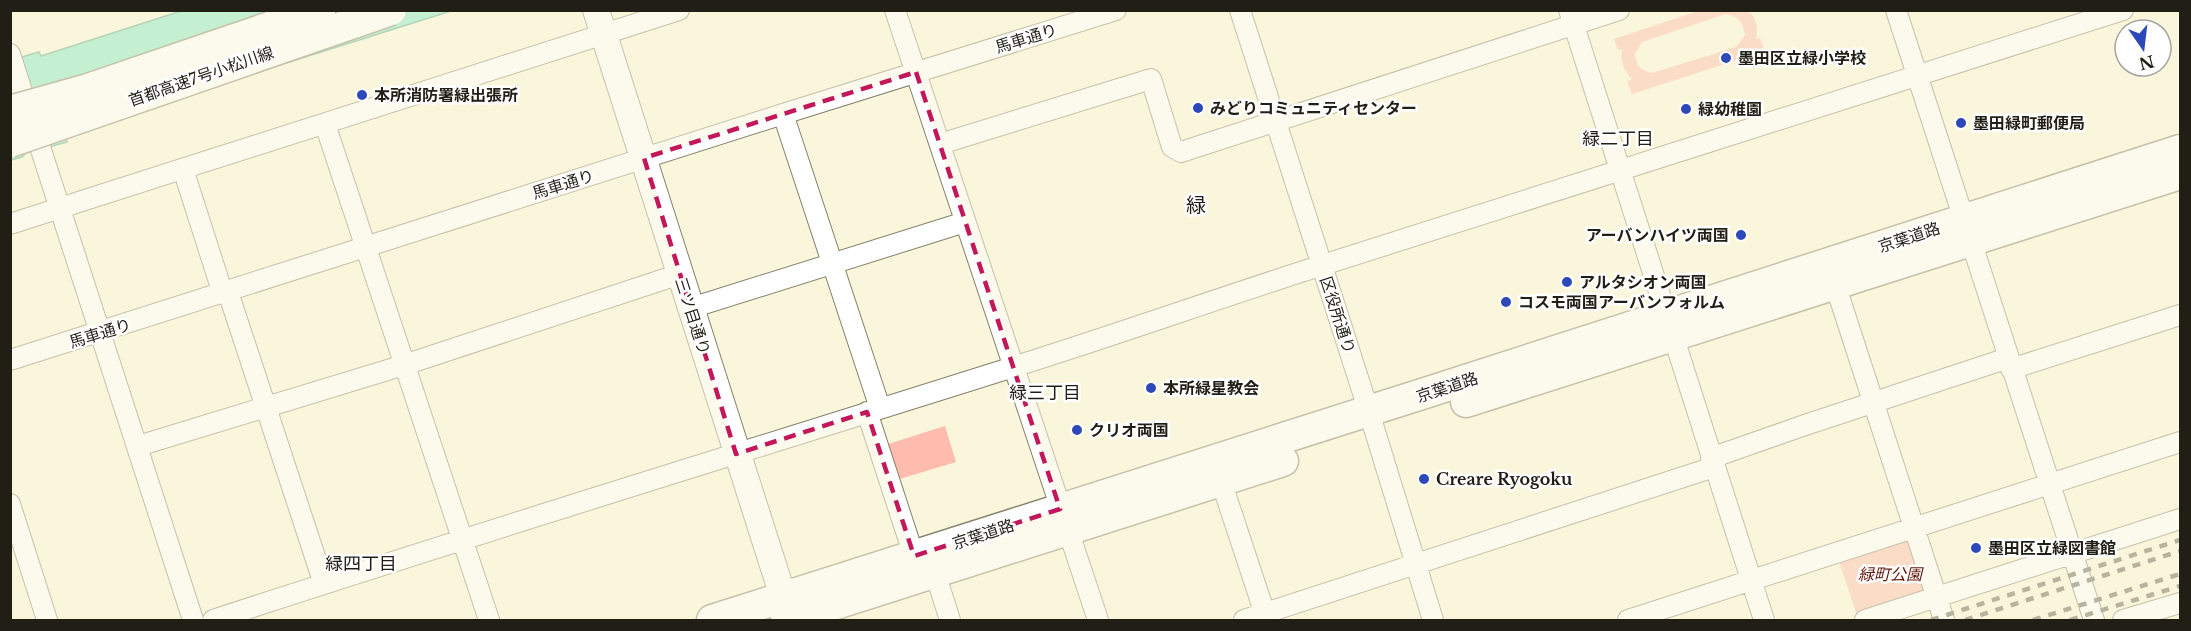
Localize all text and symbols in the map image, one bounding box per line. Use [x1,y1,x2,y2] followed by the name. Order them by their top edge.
[2113,18,2173,78] north arrow
[992,19,1060,57] street label: 馬車通り
[126,42,276,110] street label: 首都高速7号小松川線
[1738,48,1866,68] place label: 墨田区立緑小学校
[1719,51,1733,65] marker: 墨田区立緑小学校
[2137,51,2156,74] text: N
[374,85,518,105] place label: 本所消防署緑出張所
[355,88,369,102] marker: 本所消防署緑出張所
[1210,98,1417,118] place label: みどりコミュニティセンター
[1698,99,1762,119] place label: 緑幼稚園
[1191,101,1205,115] marker: みどりコミュニティセンター
[1679,102,1693,116] marker: 緑幼稚園
[1973,113,2085,133] place label: 墨田緑町郵便局
[1954,116,1968,130] marker: 墨田緑町郵便局
[1582,128,1654,150] district label: 緑二丁目
[529,165,597,203] street label: 馬車通り
[1186,193,1206,217] district label: 緑
[1875,218,1943,256] street label: 京葉道路
[1586,225,1729,245] place label: アーバンハイツ両国
[1734,228,1748,242] marker: アーバンハイツ両国
[1579,272,1707,292] place label: アルタシオン両国
[1316,274,1360,356] street label: 区役所通り
[671,275,715,357] street label: 三ツ目通り
[1560,275,1574,289] marker: アルタシオン両国
[1518,292,1725,312] place label: コスモ両国アーバンフォルム
[1499,295,1513,309] marker: コスモ両国アーバンフォルム
[66,314,134,352] street label: 馬車通り
[1413,368,1481,406] street label: 京葉道路
[1163,378,1259,398] place label: 本所緑星教会
[1144,381,1158,395] marker: 本所緑星教会
[1009,382,1081,404] district label: 緑三丁目
[1089,420,1169,440] place label: クリオ両国
[1070,423,1084,437] marker: クリオ両国
[1436,469,1573,489] place label: Creare Ryogoku
[1417,472,1431,486] marker: Creare Ryogoku
[949,515,1017,553] street label: 京葉道路
[1988,538,2116,558] place label: 墨田区立緑図書館
[1969,541,1983,555] marker: 墨田区立緑図書館
[325,553,397,575] district label: 緑四丁目
[1858,564,1924,584] park label: 緑町公園

